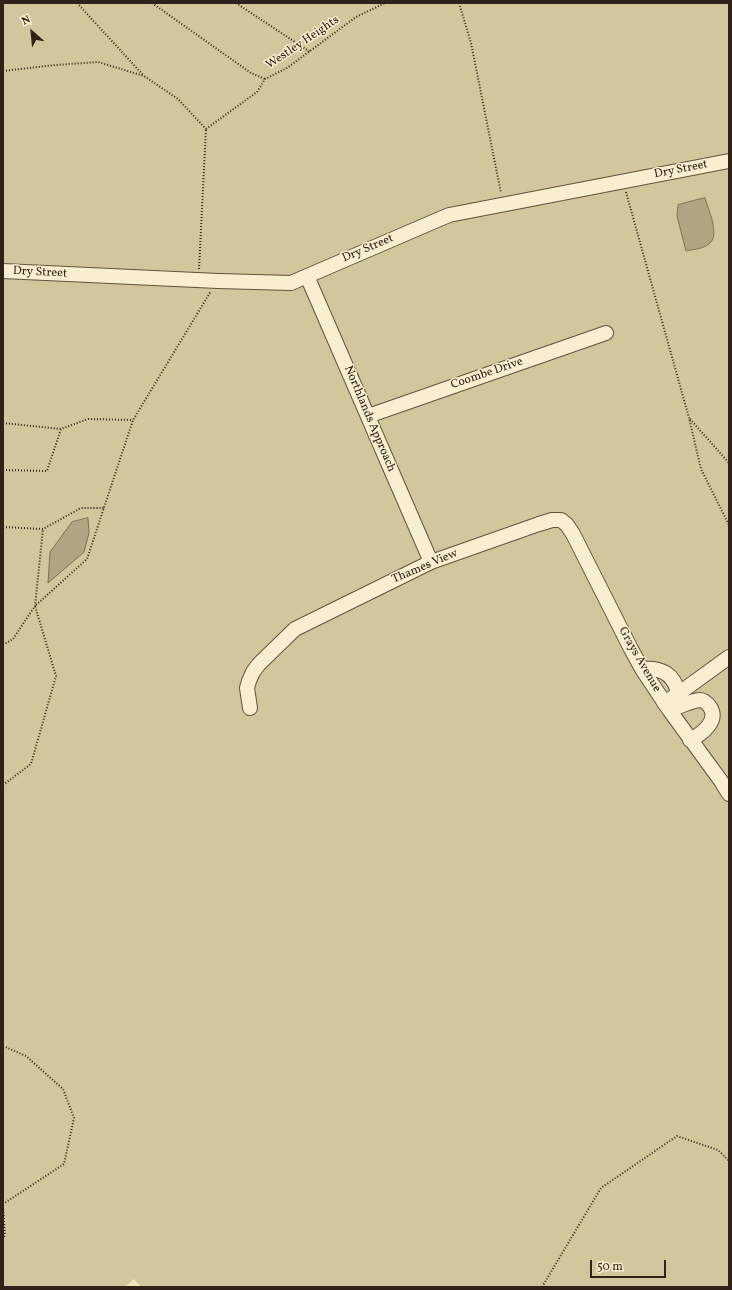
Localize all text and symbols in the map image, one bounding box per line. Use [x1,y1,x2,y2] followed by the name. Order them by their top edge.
[12,12,52,52] north arrow
[19,12,33,29] text: N
[264,13,342,73] street label: Westley Heights
[653,158,709,182] street label: Dry Street
[340,232,396,266] street label: Dry Street
[13,264,67,282] street label: Dry Street
[449,355,525,393] street label: Coombe Drive
[340,364,398,474] street label: Northlands Approach
[390,547,460,587] street label: Thames View
[615,625,663,695] street label: Grays Avenue
[592,1252,668,1278] scale bar
[597,1259,623,1275] text: 50 m

